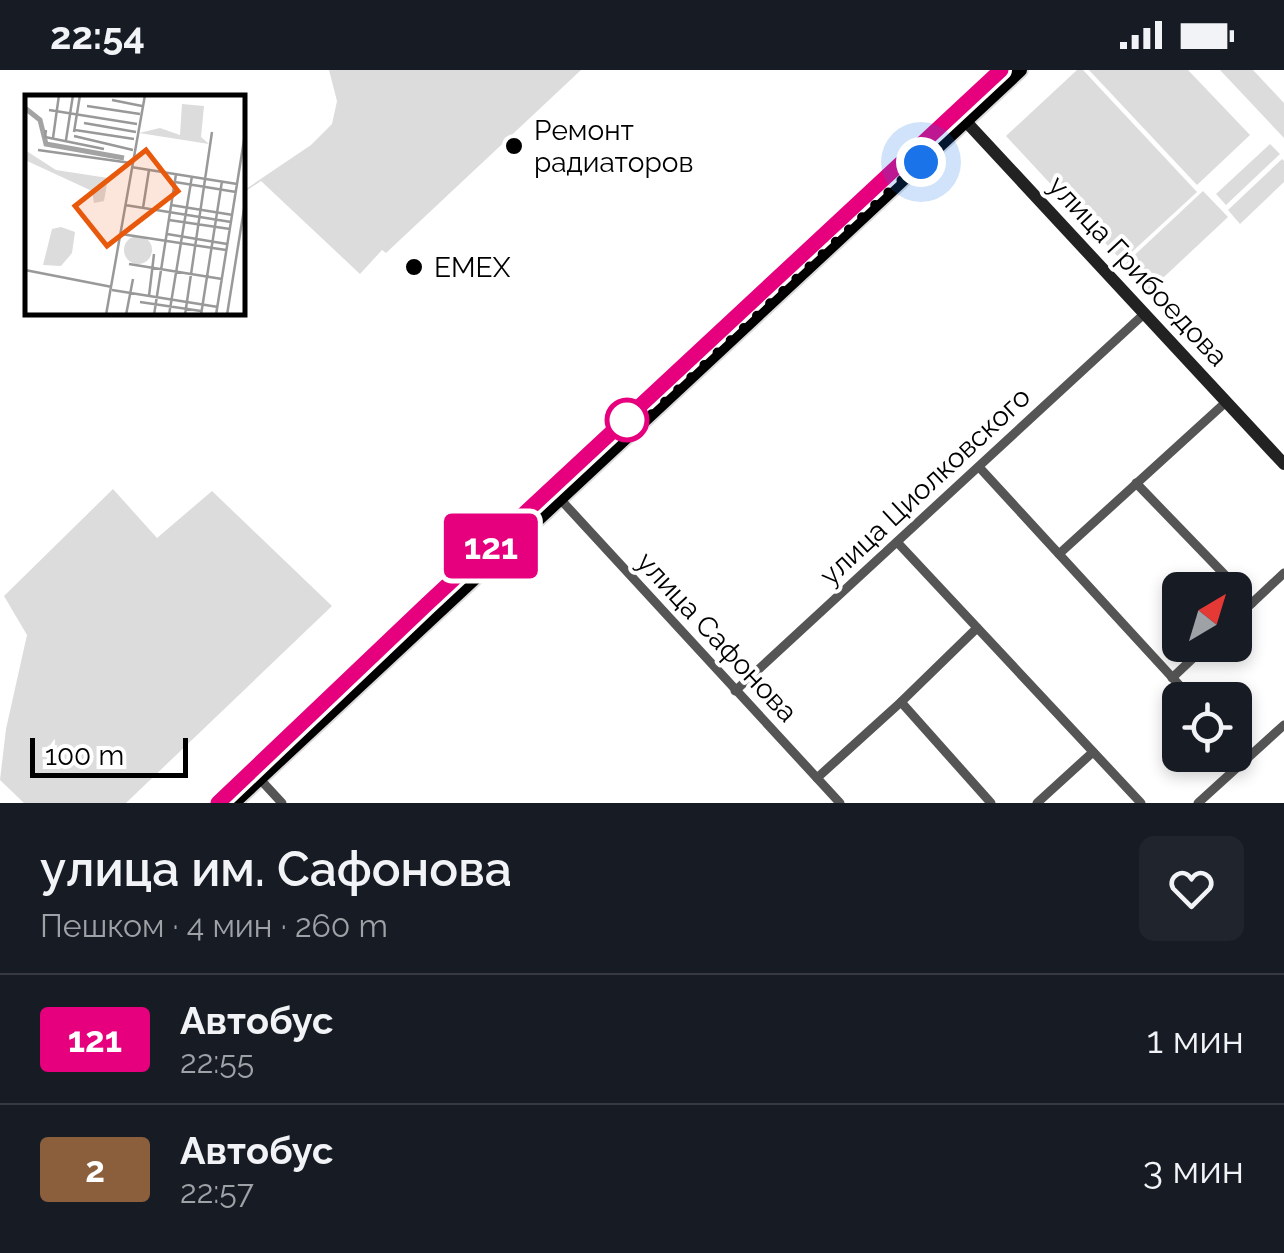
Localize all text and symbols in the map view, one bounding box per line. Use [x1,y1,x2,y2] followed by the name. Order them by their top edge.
[50,13,145,58] text: 22:54
[25,95,245,315] inset map
[534,114,693,179] place label: Ремонт радиаторов
[503,135,525,157] marker: Ремонт радиаторов
[896,137,946,187] your location
[1041,169,1235,373] street label: улица Грибоедова
[434,251,511,284] place label: EMEX
[403,256,425,278] marker: EMEX
[813,380,1037,592] street label: улица Циолковского
[606,399,648,441] unlabelled marker
[434,514,548,578] line badge: 121
[464,526,518,567] text: 121
[630,545,804,729] street label: улица Сафонова
[1162,572,1252,662] north arrow
[1162,572,1252,772] map controls
[1162,682,1252,772] button: locate
[30,733,188,778] scale bar
[45,739,124,772] text: 100 m
[1139,836,1244,941] button: heart
[40,841,512,897] text: улица им. Сафонова
[40,907,388,944] text: Пешком · 4 мин · 260 m
[180,998,334,1043] text: Автобус
[1147,1017,1244,1062] text: 1 мин
[68,1019,122,1060] text: 121
[180,1043,254,1080] text: 22:55
[180,1128,334,1173] text: Автобус
[1143,1147,1244,1192] text: 3 мин
[85,1149,105,1190] text: 2
[180,1173,254,1210] text: 22:57

